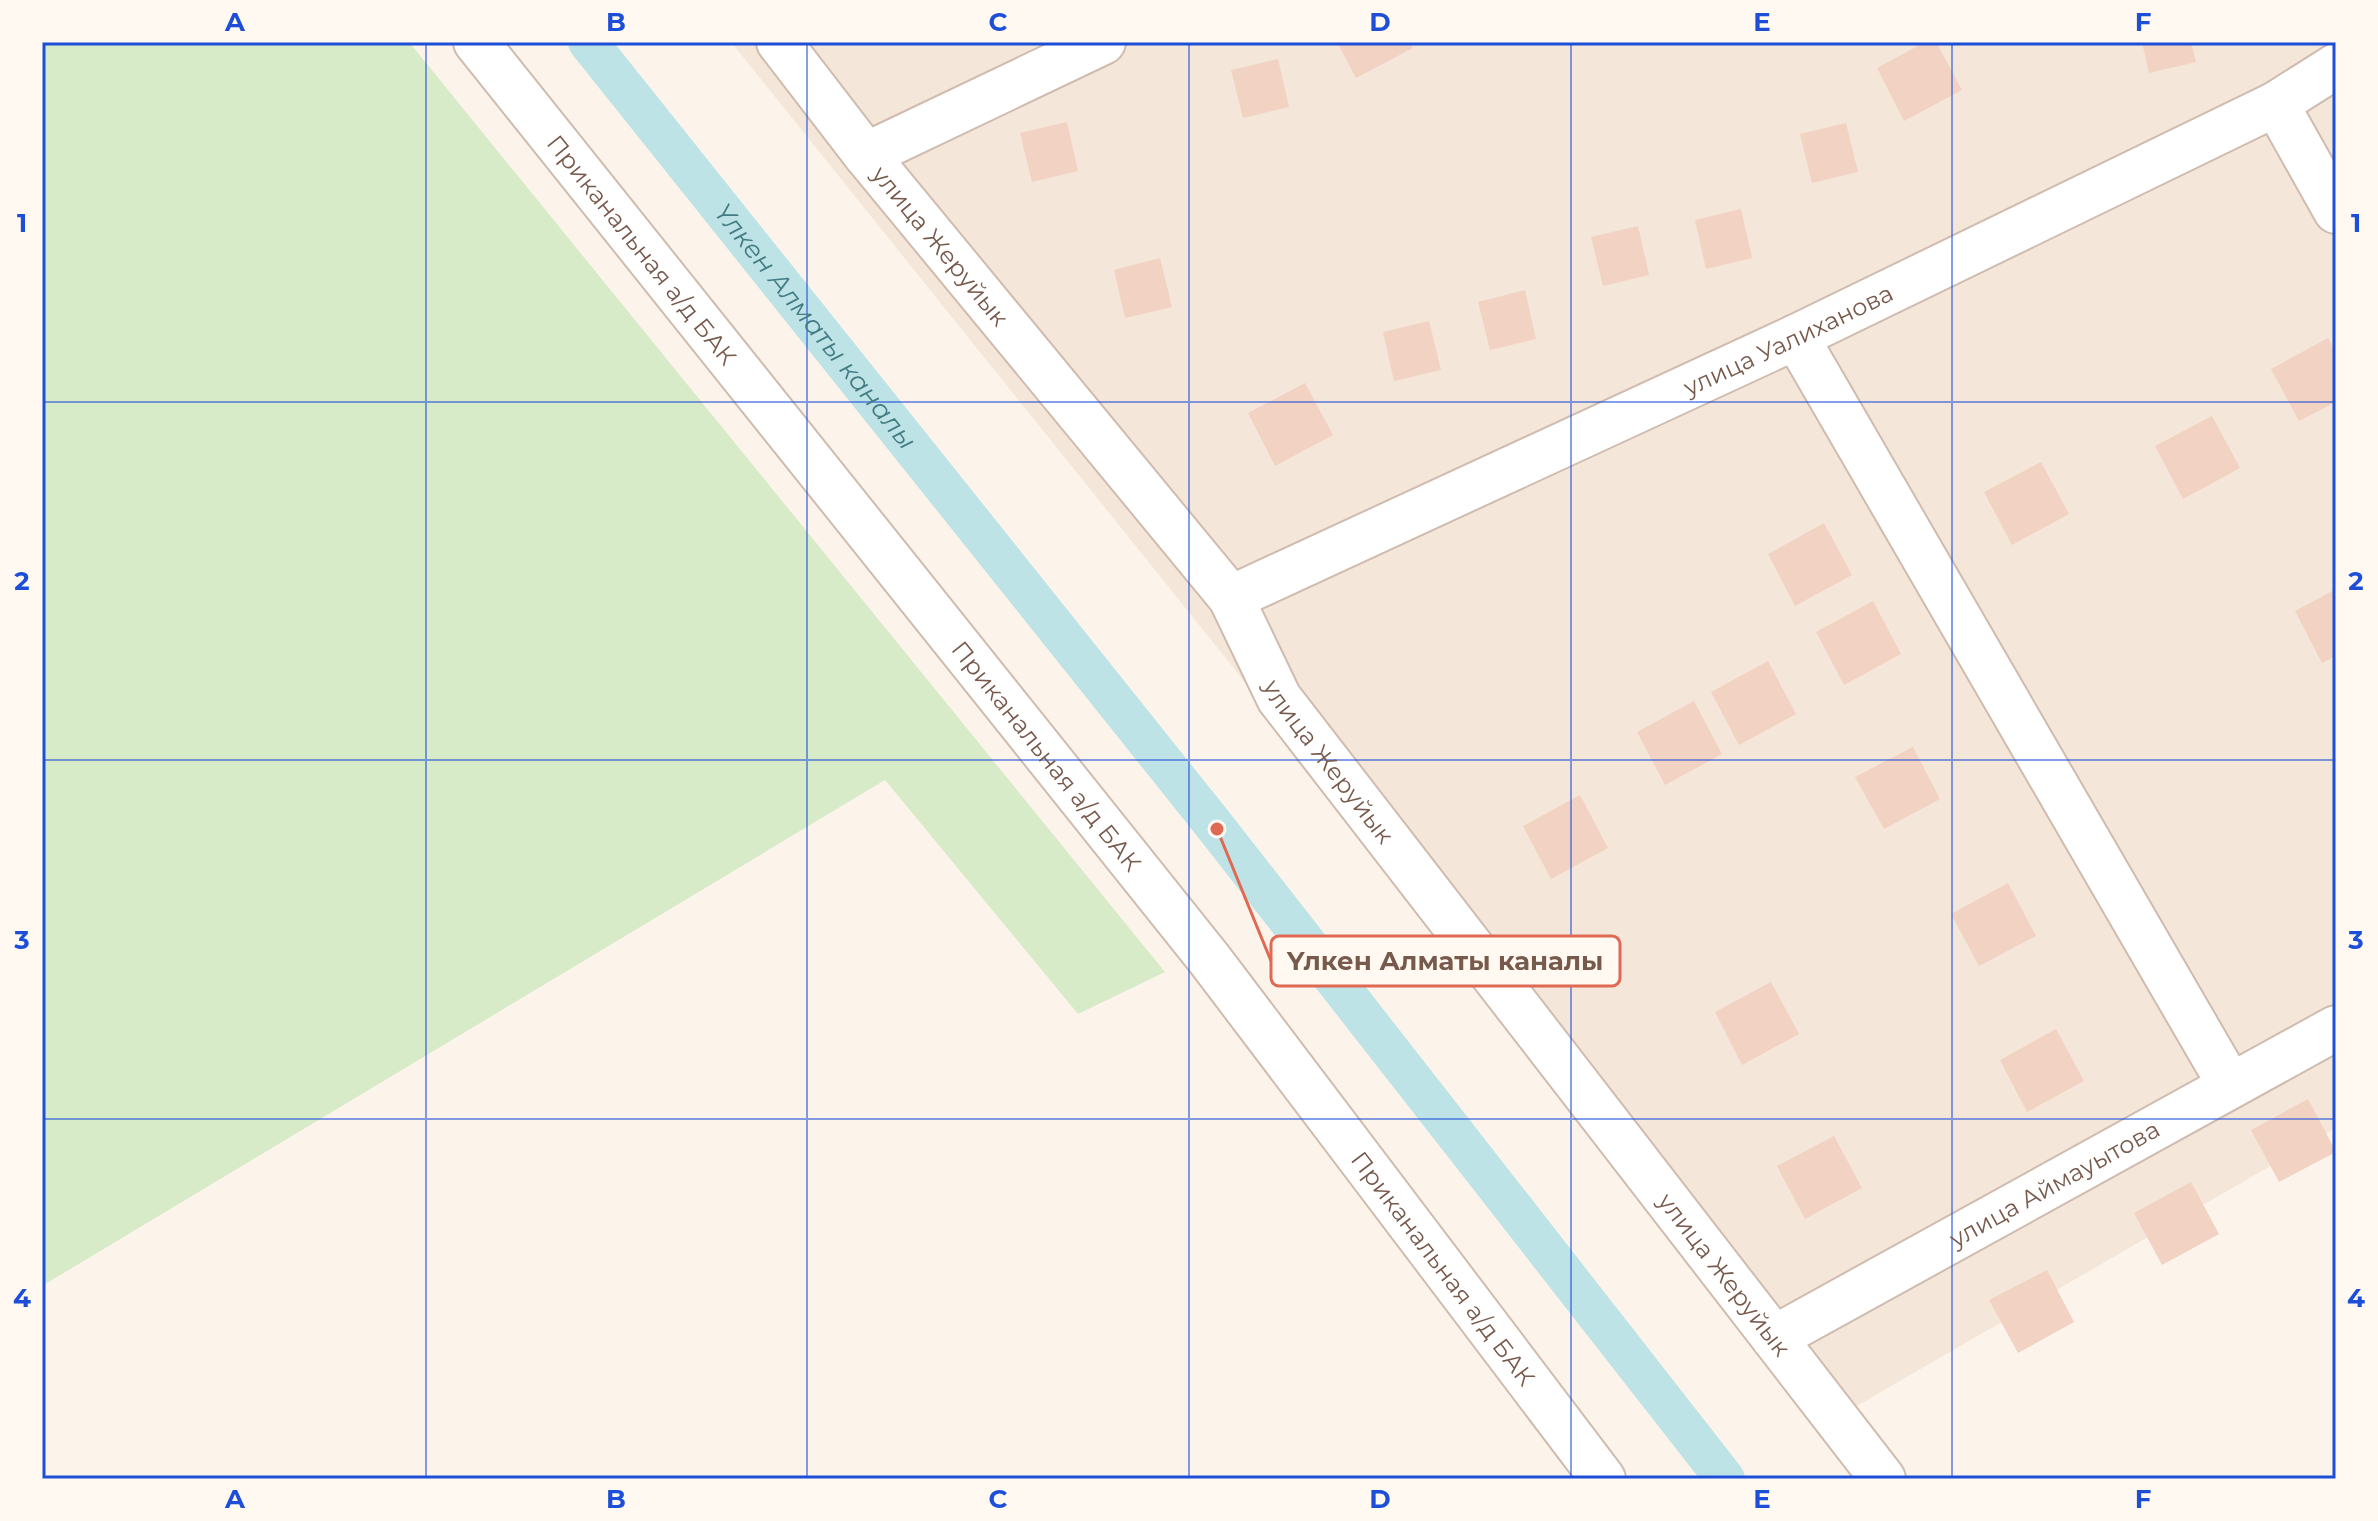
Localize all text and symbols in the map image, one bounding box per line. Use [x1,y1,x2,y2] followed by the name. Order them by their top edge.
[224,6,246,38] text: A
[606,6,626,38] text: B
[989,6,1008,38] text: C
[1369,6,1391,38] text: D
[1753,6,1771,38] text: E
[2135,6,2151,38] text: F
[541,129,743,371] street label: Приканальная а/д БАК
[866,159,1015,331] street label: улица Жеруйык
[707,197,923,456] water label: Үлкен Алматы каналы
[17,207,27,239] text: 1
[2351,207,2361,239] text: 1
[1678,278,1898,402] street label: улица Уалиханова
[14,565,30,597] text: 2
[2348,565,2364,597] text: 2
[946,635,1148,877] street label: Приканальная а/д БАК
[1257,674,1400,849] street label: улица Жеруйык
[13,924,30,956] text: 3
[2347,924,2364,956] text: 3
[1271,936,1620,986] callout: Үлкен Алматы каналы
[1287,945,1603,977] text: Үлкен Алматы каналы
[1943,1114,2164,1253] street label: улица Аймауытова
[1345,1145,1542,1391] street label: Приканальная а/д БАК
[1652,1186,1797,1362] street label: улица Жеруйык
[13,1282,31,1314] text: 4
[2347,1282,2365,1314] text: 4
[224,1483,246,1515] text: A
[606,1483,626,1515] text: B
[989,1483,1008,1515] text: C
[1369,1483,1391,1515] text: D
[1753,1483,1771,1515] text: E
[2135,1483,2151,1515] text: F

